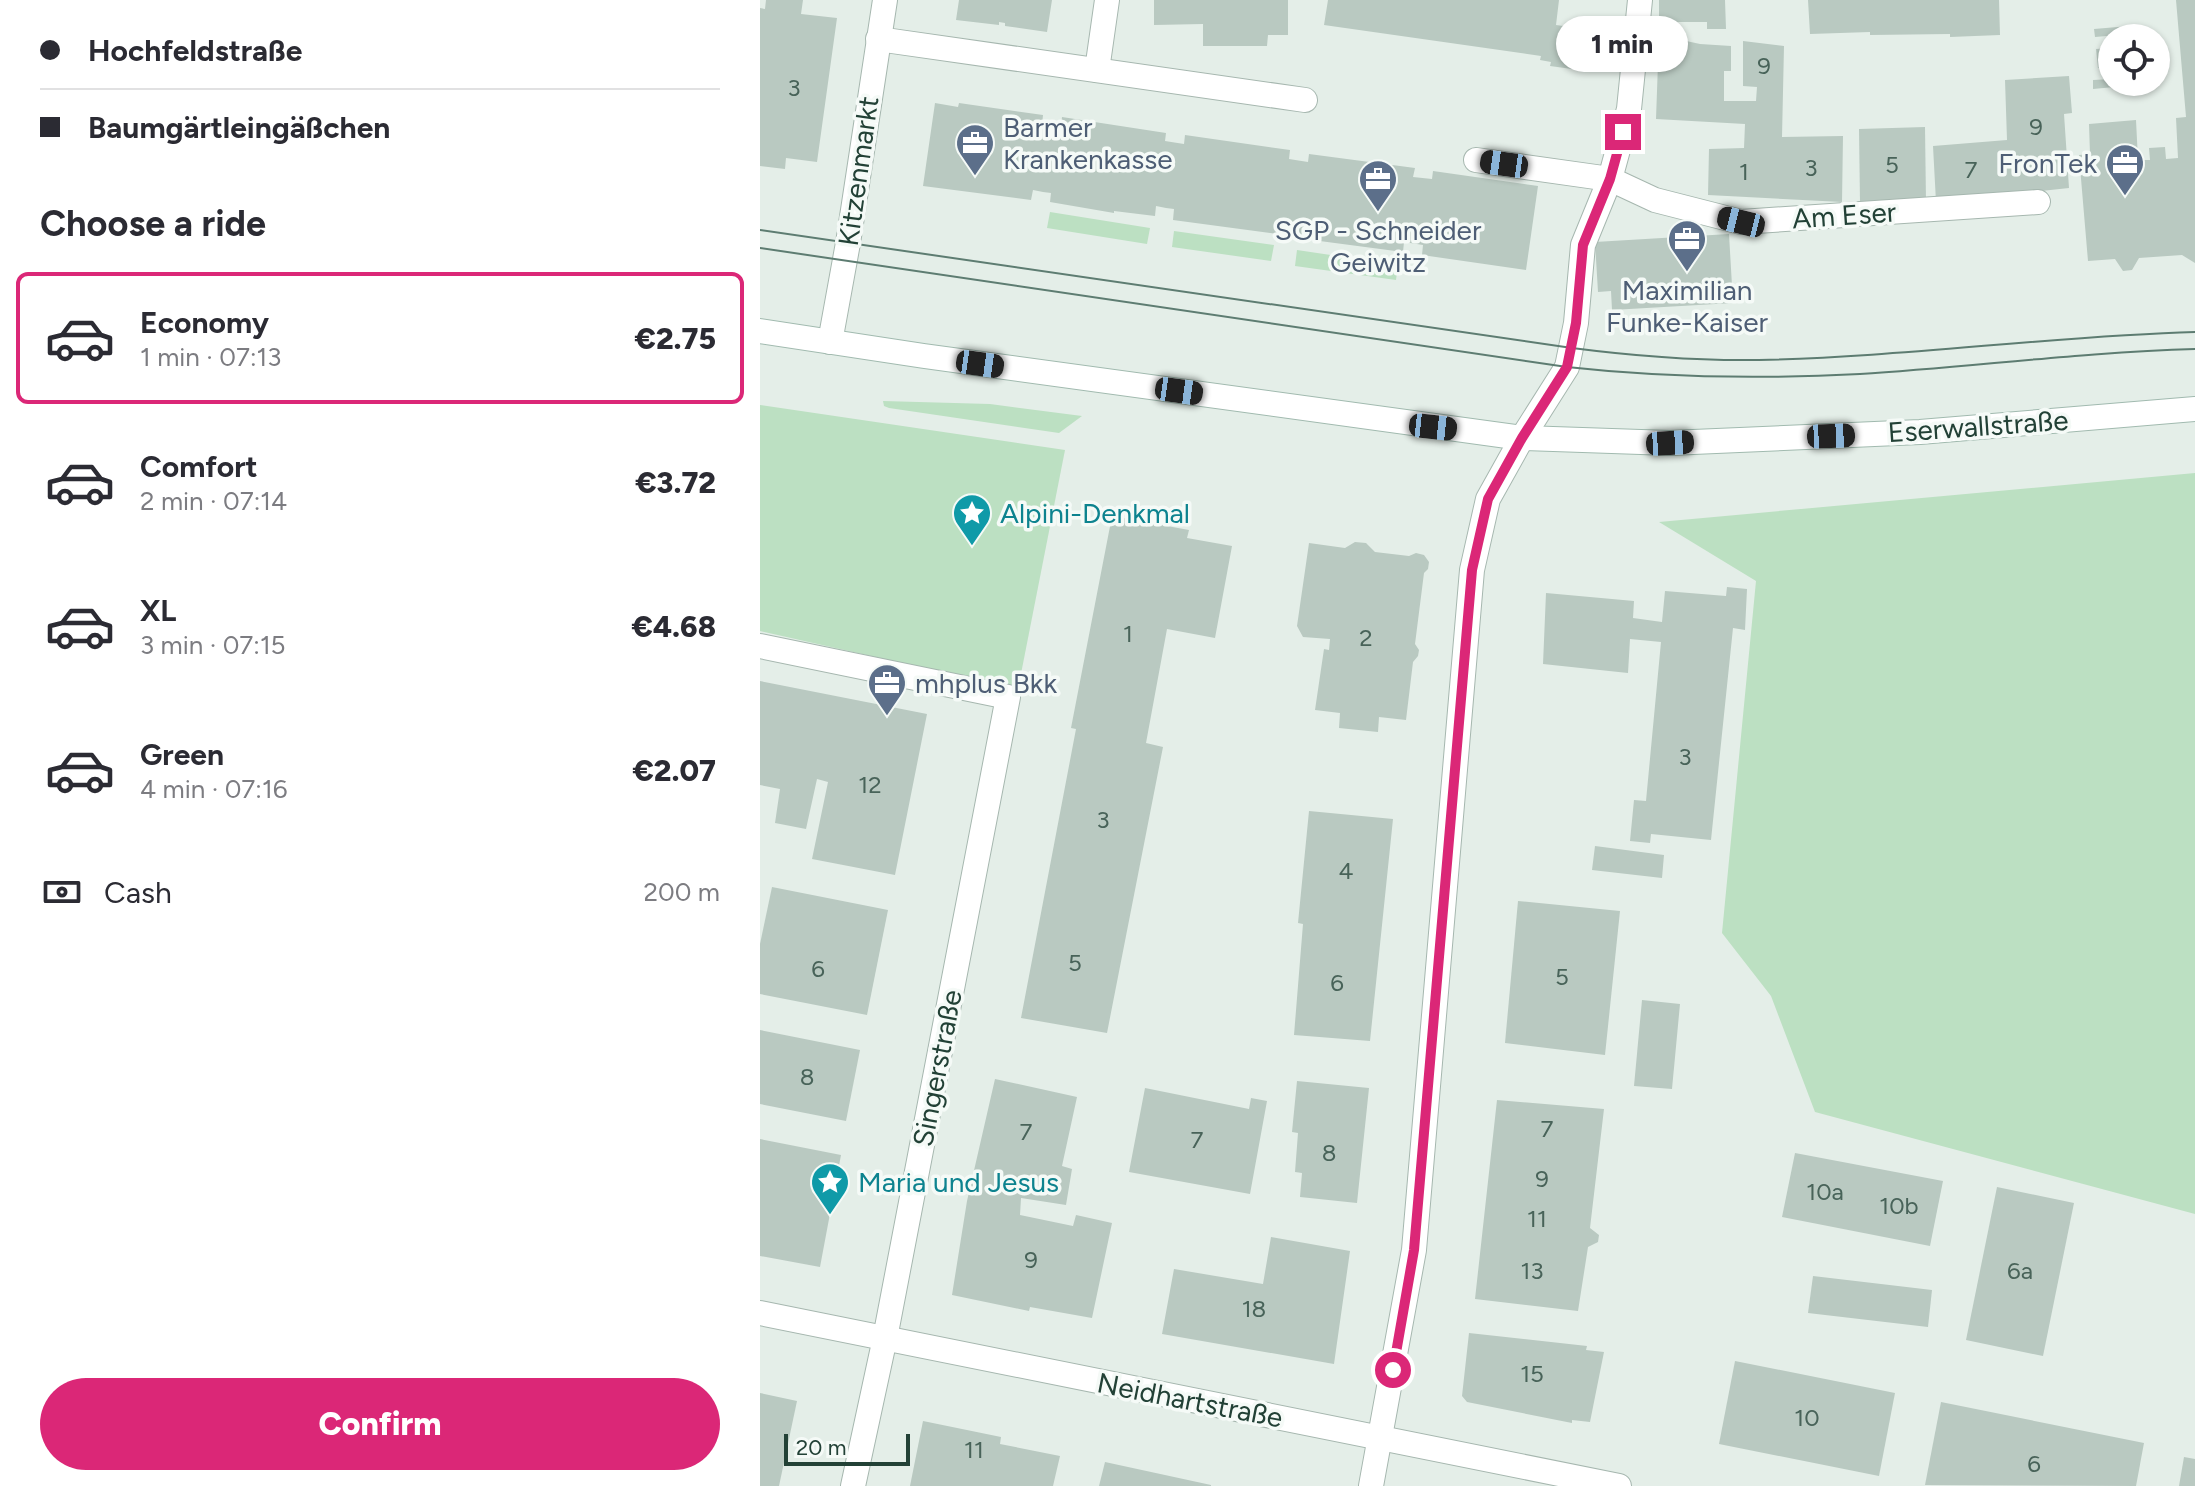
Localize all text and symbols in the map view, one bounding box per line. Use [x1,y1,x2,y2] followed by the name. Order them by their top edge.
[1557,16,1689,72] callout: 1 min
[2098,24,2170,96] map controls
[2098,24,2170,96] button: locate
[1591,28,1653,60] text: 1 min
[88,32,302,69] text: Hochfeldstraße
[1757,51,1771,80] house number: 9
[787,73,801,102] house number: 3
[831,94,885,248] street label: Kitzenmarkt
[88,109,390,146] text: Baumgärtleingäßchen
[1003,110,1173,176] place label: Barmer Krankenkasse
[2029,112,2043,141] house number: 9
[1605,114,1641,150] route end
[954,122,996,177] office icon: Barmer Krankenkasse
[2104,142,2146,197] office icon: FronTek
[1998,146,2097,180] place label: FronTek
[1479,149,1529,179] car
[1885,150,1899,179] house number: 5
[1804,153,1818,182] house number: 3
[1965,155,1978,184] house number: 7
[1739,157,1749,186] house number: 1
[1357,158,1399,213] office icon: SGP - Schneider Geiwitz
[1791,194,1898,236] street label: Am Eser
[40,202,266,245] text: Choose a ride
[1715,205,1767,239] car
[1275,213,1482,279] place label: SGP - Schneider Geiwitz
[1666,218,1708,273] office icon: Maximilian Funke-Kaiser
[1606,273,1768,339] place label: Maximilian Funke-Kaiser
[44,302,116,374] icon: car
[140,304,269,341] text: Economy
[635,320,716,357] text: €2.75
[140,341,281,373] text: 1 min · 07:13
[955,349,1005,379] car
[1154,376,1204,406] car
[1887,403,2069,449] street label: Eserwallstraße
[1408,413,1458,441] car
[1807,423,1855,449] car
[1645,430,1695,456] car
[44,446,116,518] icon: car
[140,448,258,485] text: Comfort
[635,464,716,501] text: €3.72
[140,485,287,517] text: 2 min · 07:14
[951,492,993,547] place icon: Alpini-Denkmal
[1000,496,1190,530] place label: Alpini-Denkmal
[44,590,116,662] icon: car
[140,592,176,629] text: XL
[632,608,716,645] text: €4.68
[1123,619,1133,648] house number: 1
[1359,623,1373,652] house number: 2
[140,629,286,661] text: 3 min · 07:15
[866,662,908,717] office icon: mhplus Bkk
[915,666,1057,700] place label: mhplus Bkk
[44,734,116,806] icon: car
[140,736,224,773] text: Green
[1678,742,1692,771] house number: 3
[633,752,716,789] text: €2.07
[858,770,882,799] house number: 12
[140,773,287,805] text: 4 min · 07:16
[1096,805,1110,834] house number: 3
[1339,856,1354,885] house number: 4
[40,870,84,914] icon: cash
[104,874,172,911] text: Cash
[644,876,720,908] text: 200 m
[1068,948,1082,977] house number: 5
[811,954,825,983] house number: 6
[1555,962,1569,991] house number: 5
[1330,968,1344,997] house number: 6
[905,987,969,1149] street label: Singerstraße
[800,1062,814,1091] house number: 8
[1541,1114,1554,1143] house number: 7
[1020,1117,1033,1146] house number: 7
[1191,1125,1204,1154] house number: 7
[1322,1138,1336,1167] house number: 8
[809,1161,851,1216] place icon: Maria und Jesus
[1535,1164,1549,1193] house number: 9
[858,1165,1059,1199] place label: Maria und Jesus
[1806,1177,1844,1206] house number: 10a
[1879,1191,1919,1220] house number: 10b
[1527,1204,1547,1233] house number: 11
[1024,1245,1038,1274] house number: 9
[1521,1256,1543,1285] house number: 13
[2007,1256,2033,1285] house number: 6a
[1242,1294,1266,1323] house number: 18
[1375,1352,1411,1388] route start
[1520,1359,1544,1388] house number: 15
[1094,1365,1286,1435] street label: Neidhartstraße
[40,1378,720,1470] button: Confirm
[1794,1403,1820,1432] house number: 10
[784,1430,910,1466] scale bar
[796,1434,847,1461] text: 20 m
[964,1435,984,1464] house number: 11
[2027,1449,2041,1478] house number: 6

